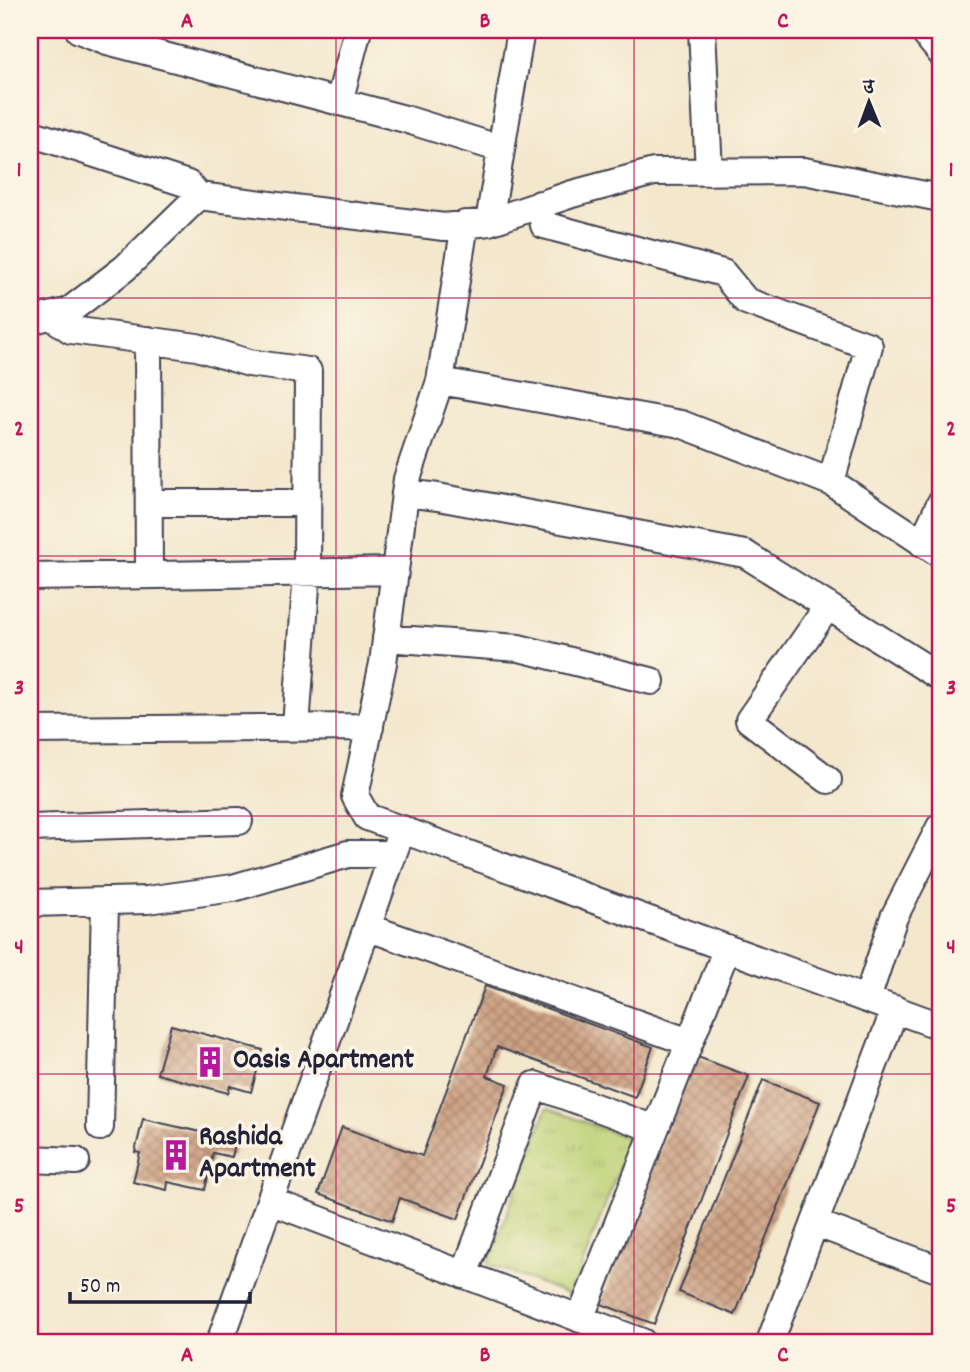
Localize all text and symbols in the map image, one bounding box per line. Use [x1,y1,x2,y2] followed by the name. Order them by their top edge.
[181,6,193,39] text: A
[480,6,491,39] text: B
[777,6,789,39] text: C
[834,66,904,136] north arrow
[862,75,876,102] text: उ
[16,155,22,188] text: 1
[948,155,954,188] text: 1
[14,414,24,447] text: 2
[946,414,956,447] text: 2
[14,673,24,706] text: 3
[946,673,956,706] text: 3
[14,932,24,965] text: 4
[946,932,956,965] text: 4
[233,1042,415,1082] place label: Oasis Apartment
[193,1045,227,1079] building icon: Oasis Apartment
[199,1119,317,1191] place label: Rashida Apartment
[159,1138,193,1172] building icon: Rashida Apartment
[14,1191,24,1224] text: 5
[946,1191,956,1224] text: 5
[70,1260,250,1304] scale bar
[80,1273,120,1303] text: 50 m
[181,1340,193,1372] text: A
[480,1340,491,1372] text: B
[777,1340,789,1372] text: C

